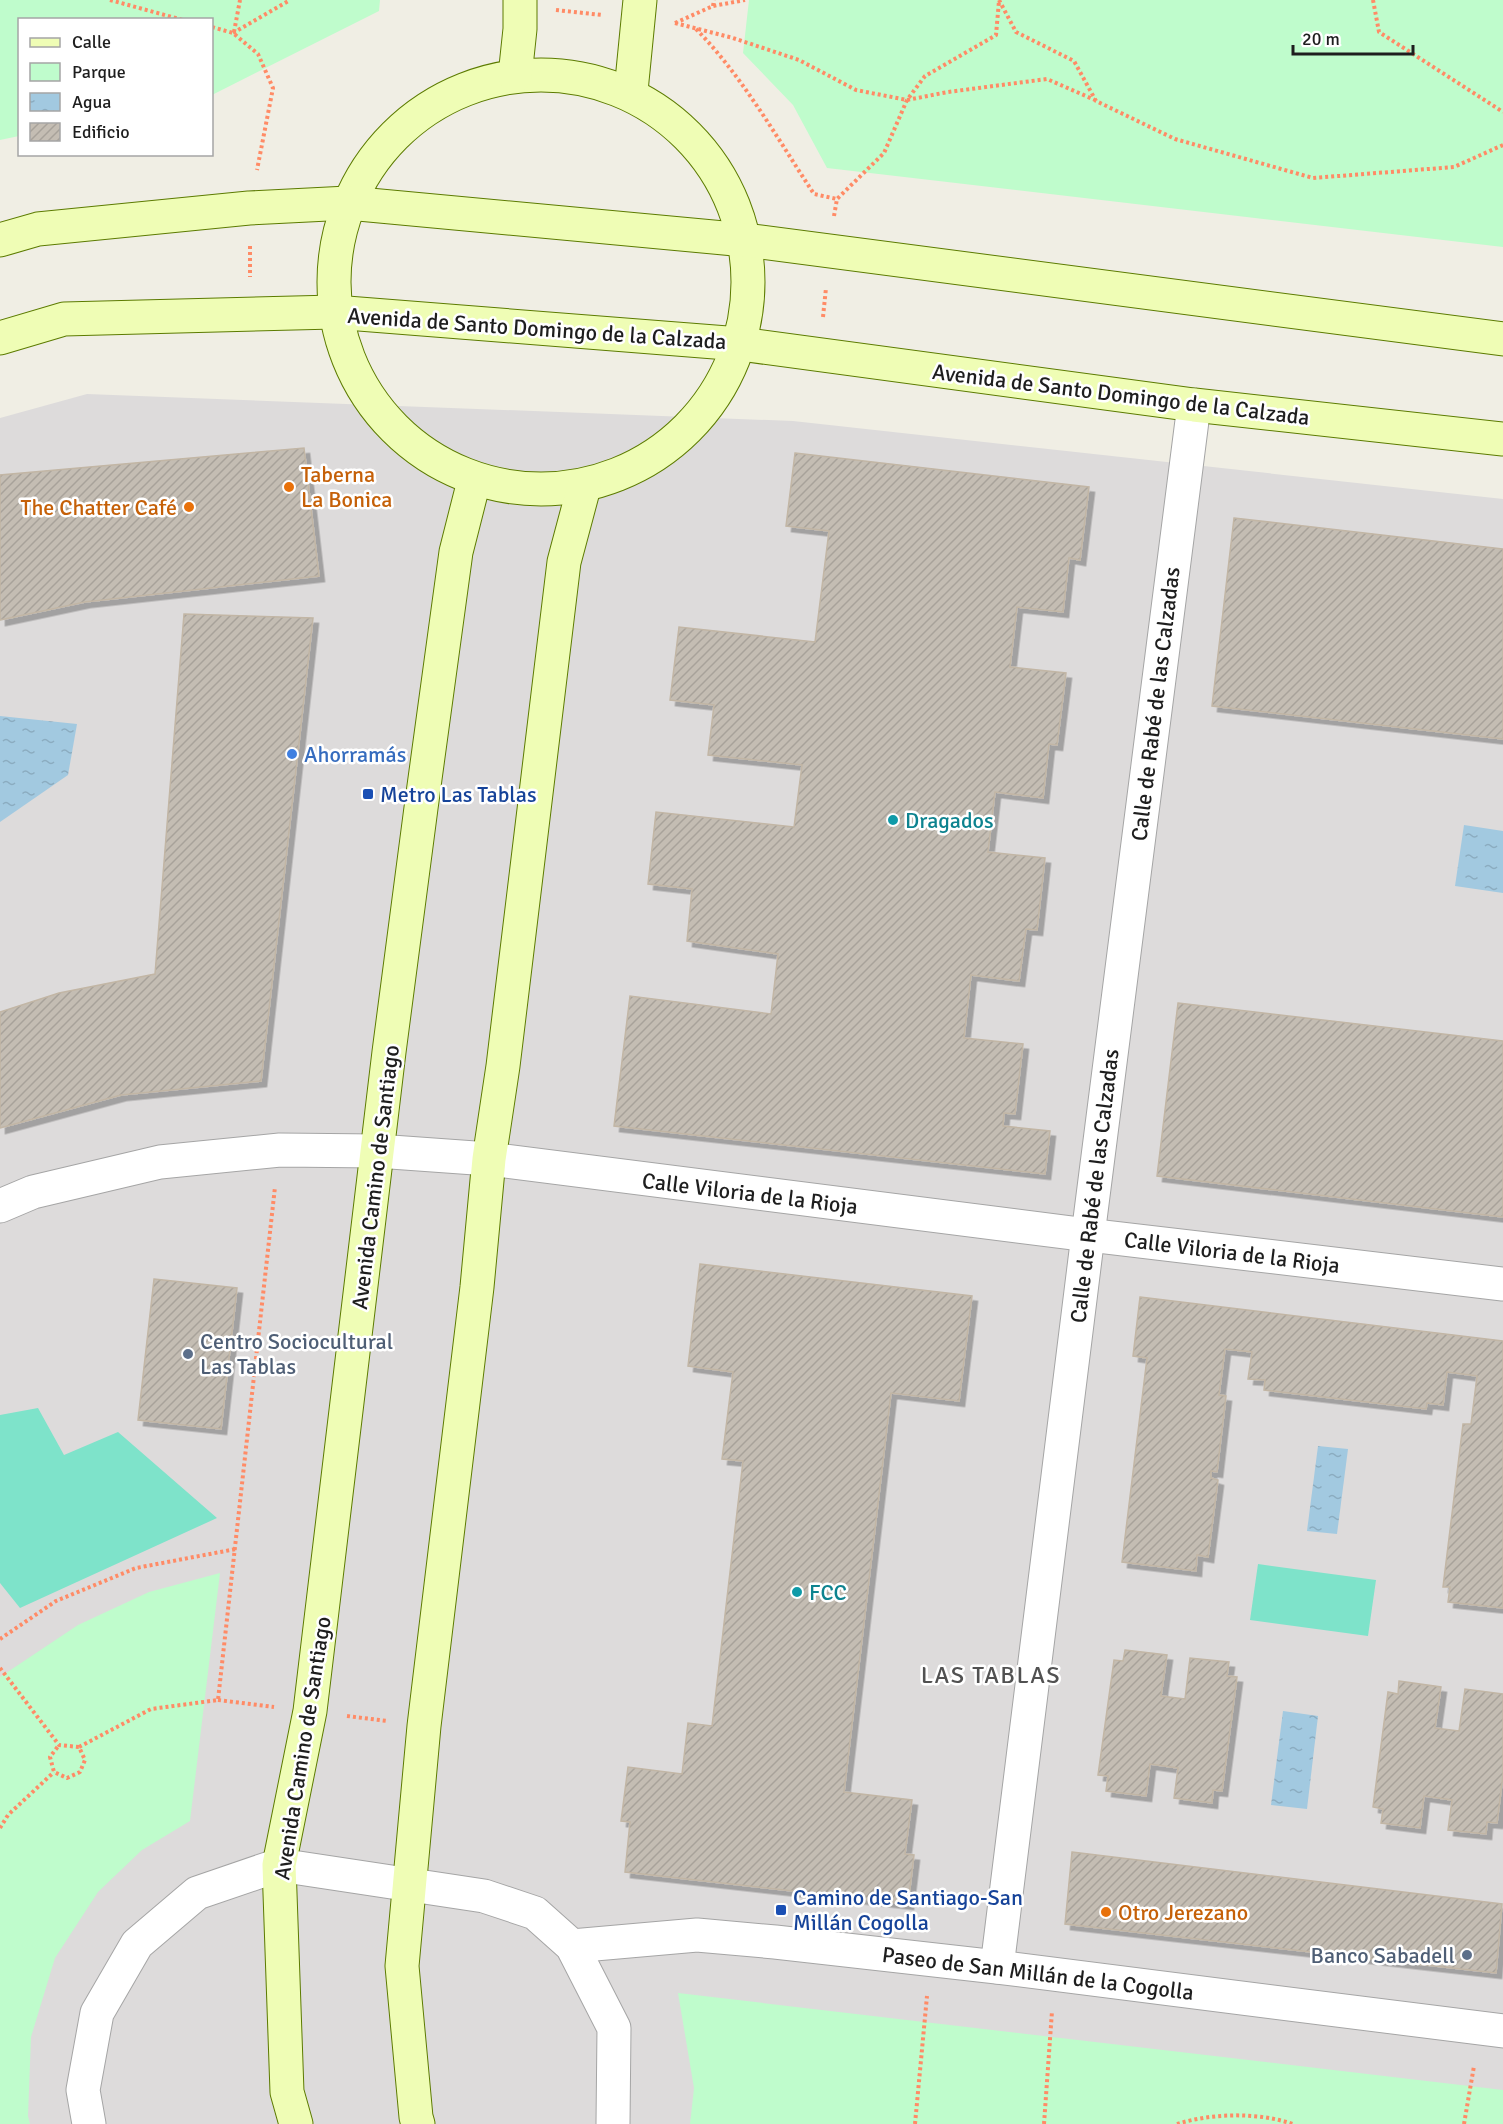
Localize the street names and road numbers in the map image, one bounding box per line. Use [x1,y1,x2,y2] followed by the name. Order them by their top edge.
[346,302,727,355] street label: Avenida de Santo Domingo de la Calzada
[931,358,1311,431] street label: Avenida de Santo Domingo de la Calzada
[1125,566,1186,843] street label: Calle de Rabé de las Calzadas
[346,1043,405,1311] street label: Avenida Camino de Santiago
[1064,1048,1125,1325] street label: Calle de Rabé de las Calzadas
[641,1167,859,1220] street label: Calle Viloria de la Rioja
[1123,1226,1341,1279] street label: Calle Viloria de la Rioja
[268,1614,337,1882] street label: Avenida Camino de Santiago
[881,1941,1195,2006] street label: Paseo de San Millán de la Cogolla

